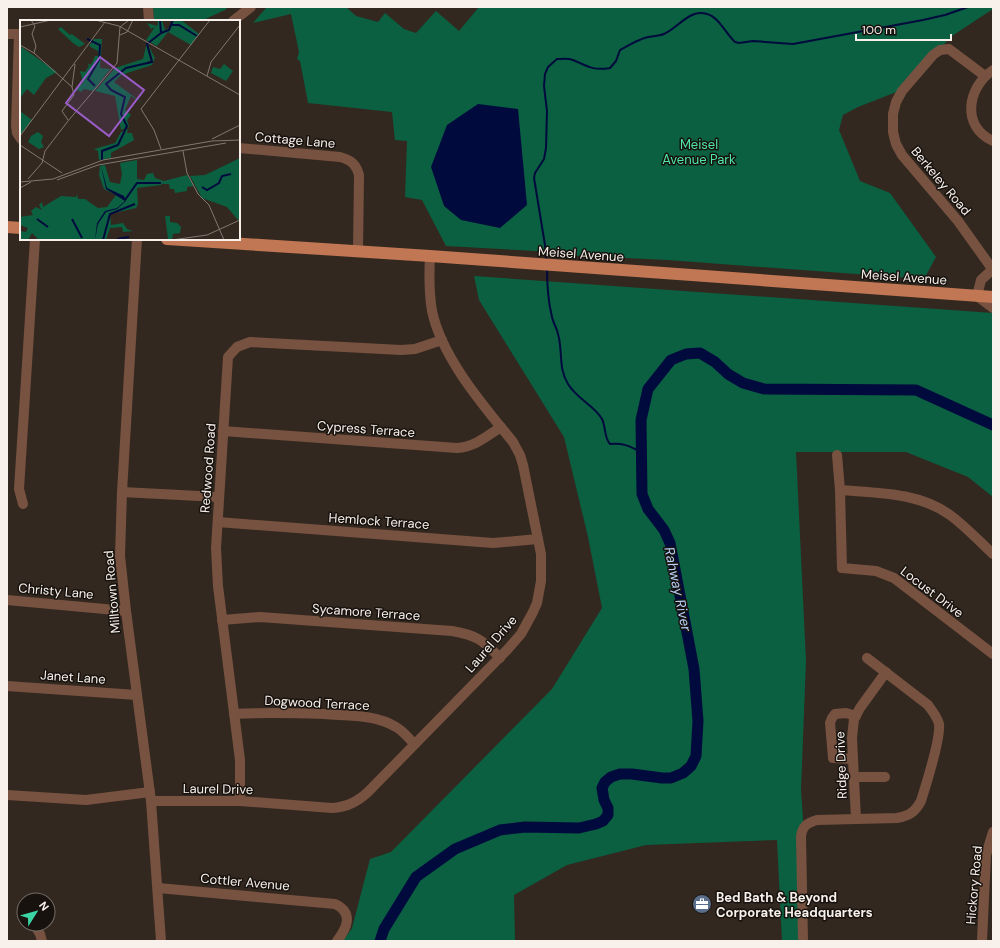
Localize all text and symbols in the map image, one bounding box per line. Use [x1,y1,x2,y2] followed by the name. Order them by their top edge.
[856,16,951,42] scale bar
[20,20,240,240] inset map
[862,22,896,38] text: 100 m
[254,128,336,152] street label: Cottage Lane
[662,136,736,168] park label: Meisel Avenue Park
[907,143,975,219] street label: Berkeley Road
[538,243,624,265] street label: Meisel Avenue
[861,266,947,288] street label: Meisel Avenue
[316,417,416,441] street label: Cypress Terrace
[196,423,220,513] street label: Redwood Road
[328,509,430,533] street label: Hemlock Terrace
[660,545,696,634] water label: Rahway River
[100,550,124,634] street label: Milltown Road
[897,563,967,621] street label: Locust Drive
[18,579,94,603] street label: Christy Lane
[311,600,421,624] street label: Sycamore Terrace
[461,612,521,676] street label: Laurel Drive
[40,666,106,688] street label: Janet Lane
[264,692,370,714] street label: Dogwood Terrace
[831,731,851,799] street label: Ridge Drive
[183,780,253,798] street label: Laurel Drive
[962,845,986,925] street label: Hickory Road
[200,870,290,894] street label: Cottler Avenue
[716,889,873,921] place label: Bed Bath & Beyond Corporate Headquarters
[16,892,56,932] north arrow
[691,893,713,915] office icon: Bed Bath & Beyond Corporate Headquarters
[36,899,52,913] text: N

